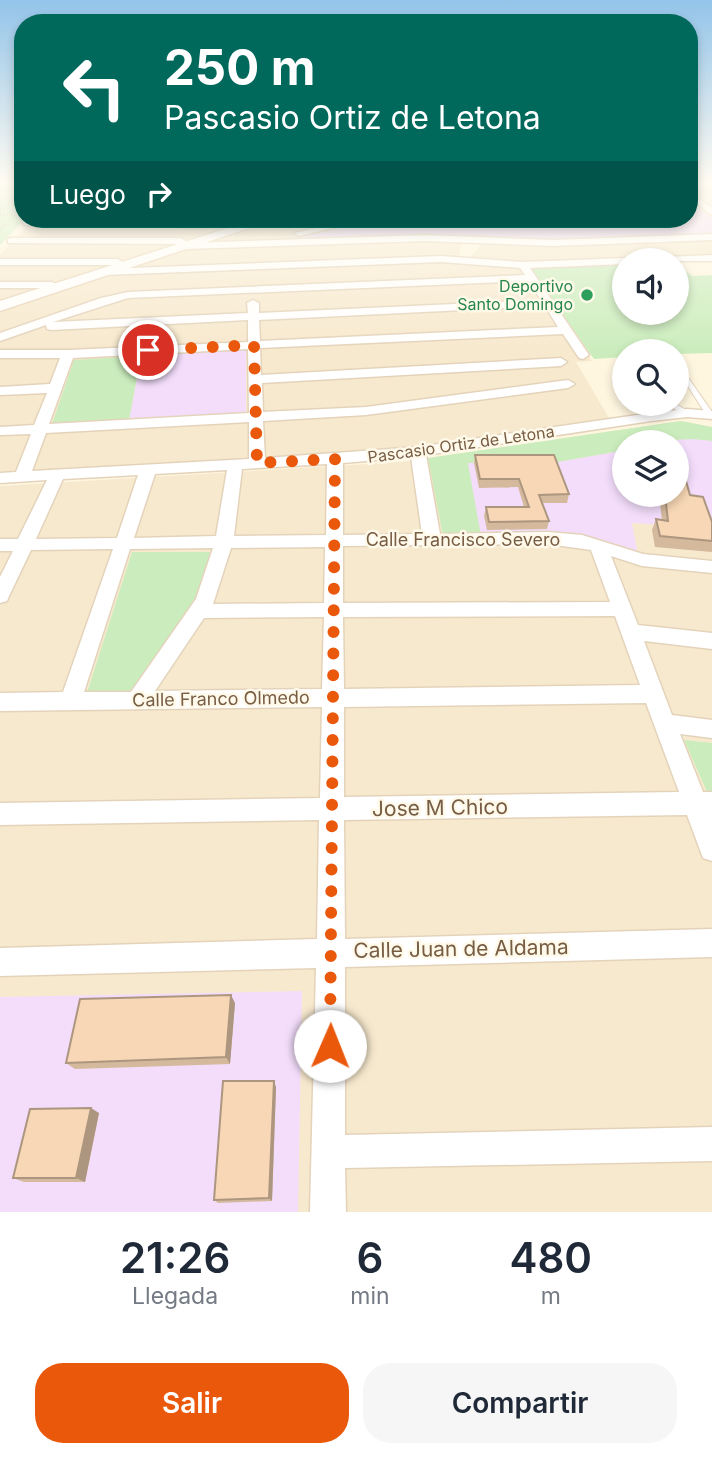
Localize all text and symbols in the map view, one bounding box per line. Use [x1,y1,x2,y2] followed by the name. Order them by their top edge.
[164,38,316,97] text: 250 m
[49,42,140,133] icon: left
[164,98,541,137] text: Pascasio Ortiz de Letona
[140,175,178,213] icon: right
[49,179,126,210] text: Luego
[612,248,689,507] map controls
[612,248,689,325] button: sound
[457,276,573,314] place label: Deportivo Santo Domingo
[579,287,595,303] marker: Deportivo Santo Domingo
[118,320,178,380] pin
[129,331,167,369] icon: arrive
[612,339,689,416] button: search
[366,421,556,467] street label: Pascasio Ortiz de Letona
[612,430,689,507] button: layers
[366,529,560,550] street label: Calle Francisco Severo
[132,686,310,711] street label: Calle Franco Olmedo
[372,794,508,821] street label: Jose M Chico
[353,934,569,963] street label: Calle Juan de Aldama
[293,1009,367,1083] position arrow
[120,1232,230,1283] text: 21:26
[356,1232,383,1283] text: 6
[509,1232,592,1283] text: 480
[132,1282,218,1310] text: Llegada
[350,1282,390,1310] text: min
[541,1282,561,1310] text: m
[35,1363,349,1443] button: Salir
[363,1363,677,1443] button: Compartir

